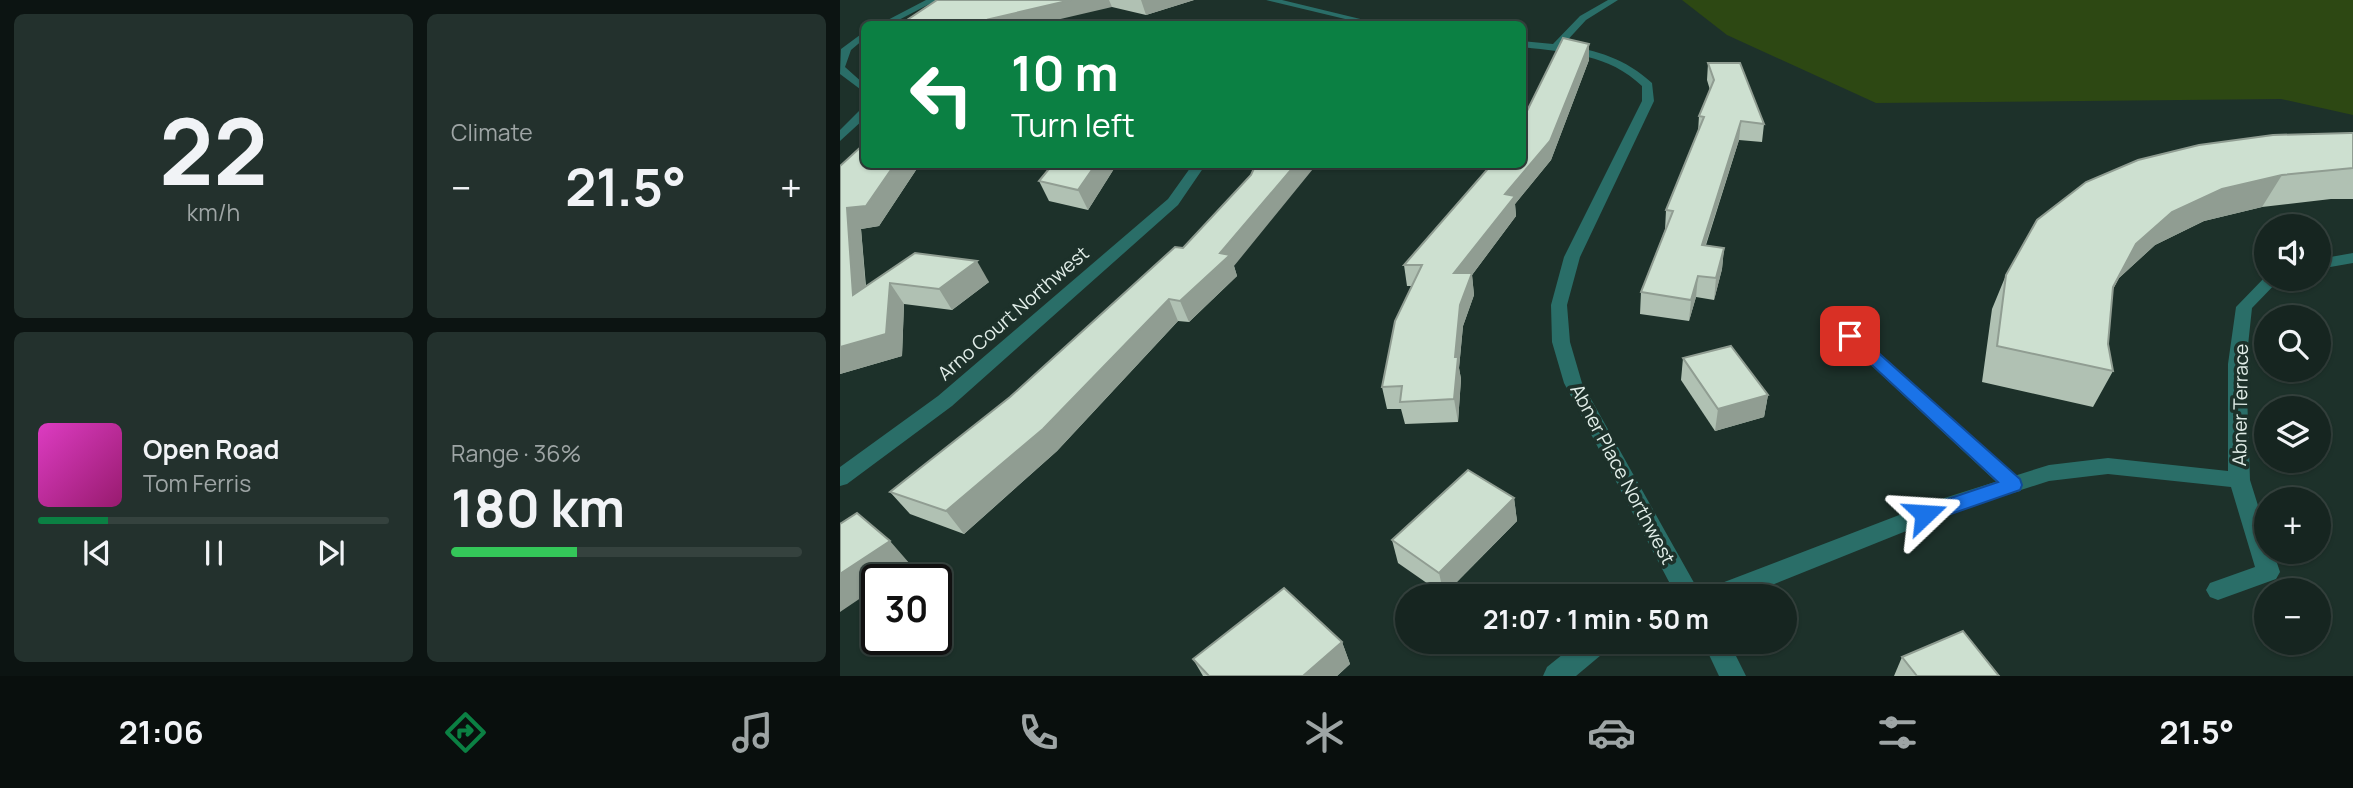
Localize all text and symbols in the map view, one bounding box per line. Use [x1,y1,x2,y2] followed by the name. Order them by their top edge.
[1011,39,1119,106] text: 10 m
[896,49,987,140] icon: left
[159,88,268,212] text: 22
[1011,103,1135,147] text: Turn left
[451,116,533,148] text: Climate
[565,151,686,222] text: 21.5°
[451,161,472,213] text: −
[780,161,802,213] text: +
[187,196,240,228] text: km/h
[2254,214,2331,655] map controls
[2254,214,2331,291] button: sound
[932,240,1094,386] street label: Arno Court Northwest
[2254,305,2331,382] button: search
[1820,306,1880,366] pin
[1831,317,1869,355] icon: arrive
[2226,344,2254,466] street label: Abner Terrace
[1564,379,1682,569] street label: Abner Place Northwest
[2254,396,2331,473] button: layers
[143,431,279,467] text: Open Road
[451,437,581,469] text: Range · 36%
[143,467,251,499] text: Tom Ferris
[451,472,625,543] text: 180 km
[1888,477,1962,551] position arrow
[2254,487,2331,564] button: +
[78,534,116,572] icon: previous
[195,534,233,572] icon: pause
[312,534,350,572] icon: next
[861,564,952,655] speed limit sign: 30
[2254,578,2331,655] button: −
[1483,601,1709,637] text: 21:07 · 1 min · 50 m
[441,708,490,757] icon: directions
[728,708,777,757] icon: music
[1014,708,1063,757] icon: phone
[1300,708,1349,757] icon: climate
[1587,708,1636,757] icon: car
[1873,708,1922,757] icon: filters
[119,710,204,754] text: 21:06
[2160,710,2234,754] text: 21.5°

